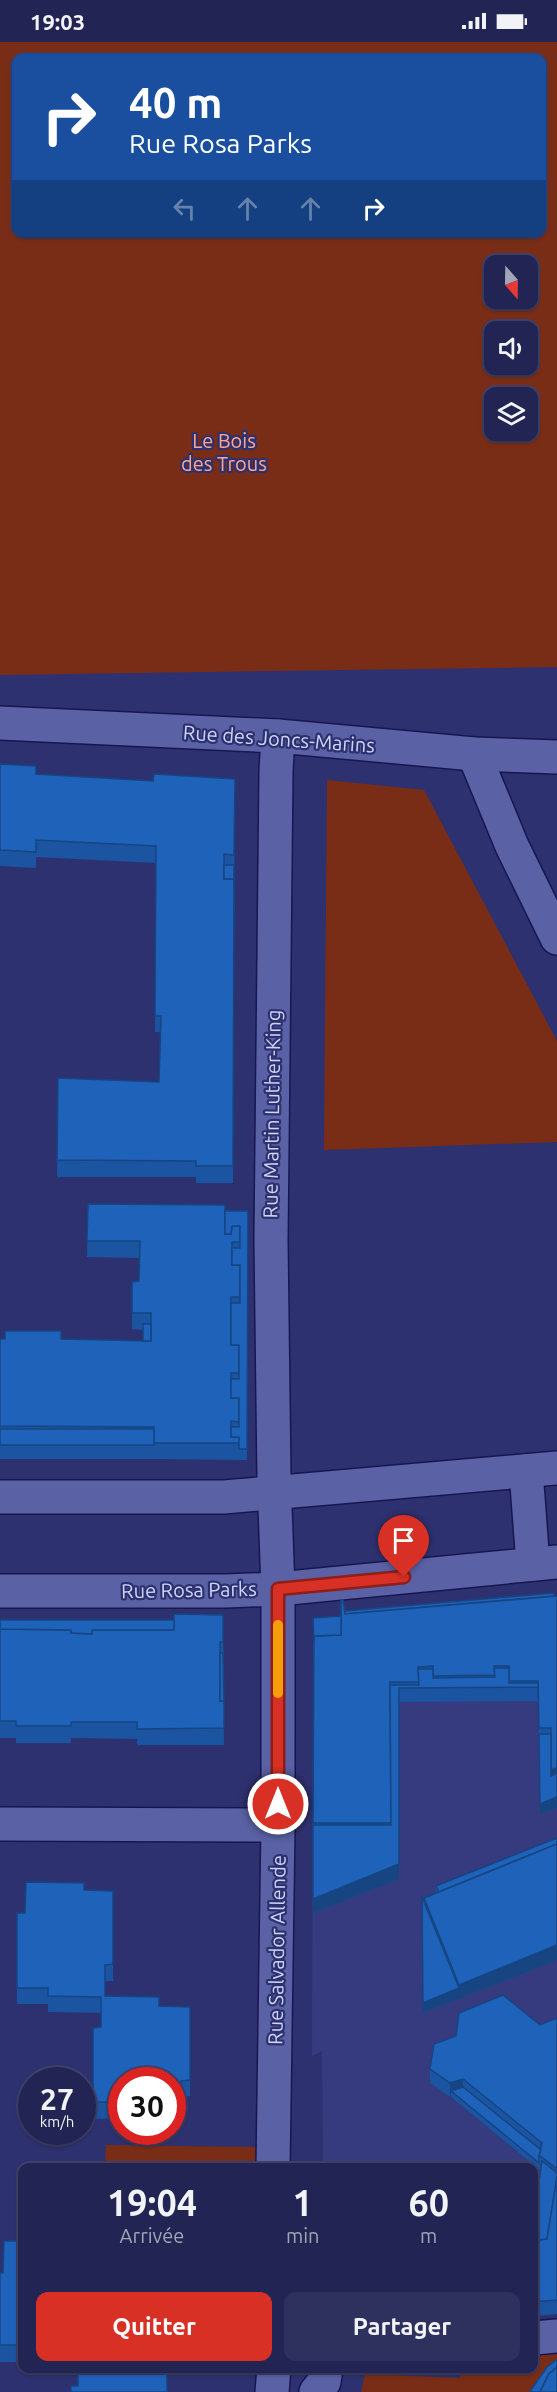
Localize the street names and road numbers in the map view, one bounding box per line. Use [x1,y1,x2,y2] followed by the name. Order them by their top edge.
[182,720,376,757] street label: Rue des Joncs-Marins
[258,1009,285,1219] street label: Rue Martin Luther-King
[121,1577,257,1602] street label: Rue Rosa Parks
[263,1855,290,2045] street label: Rue Salvador Allende

